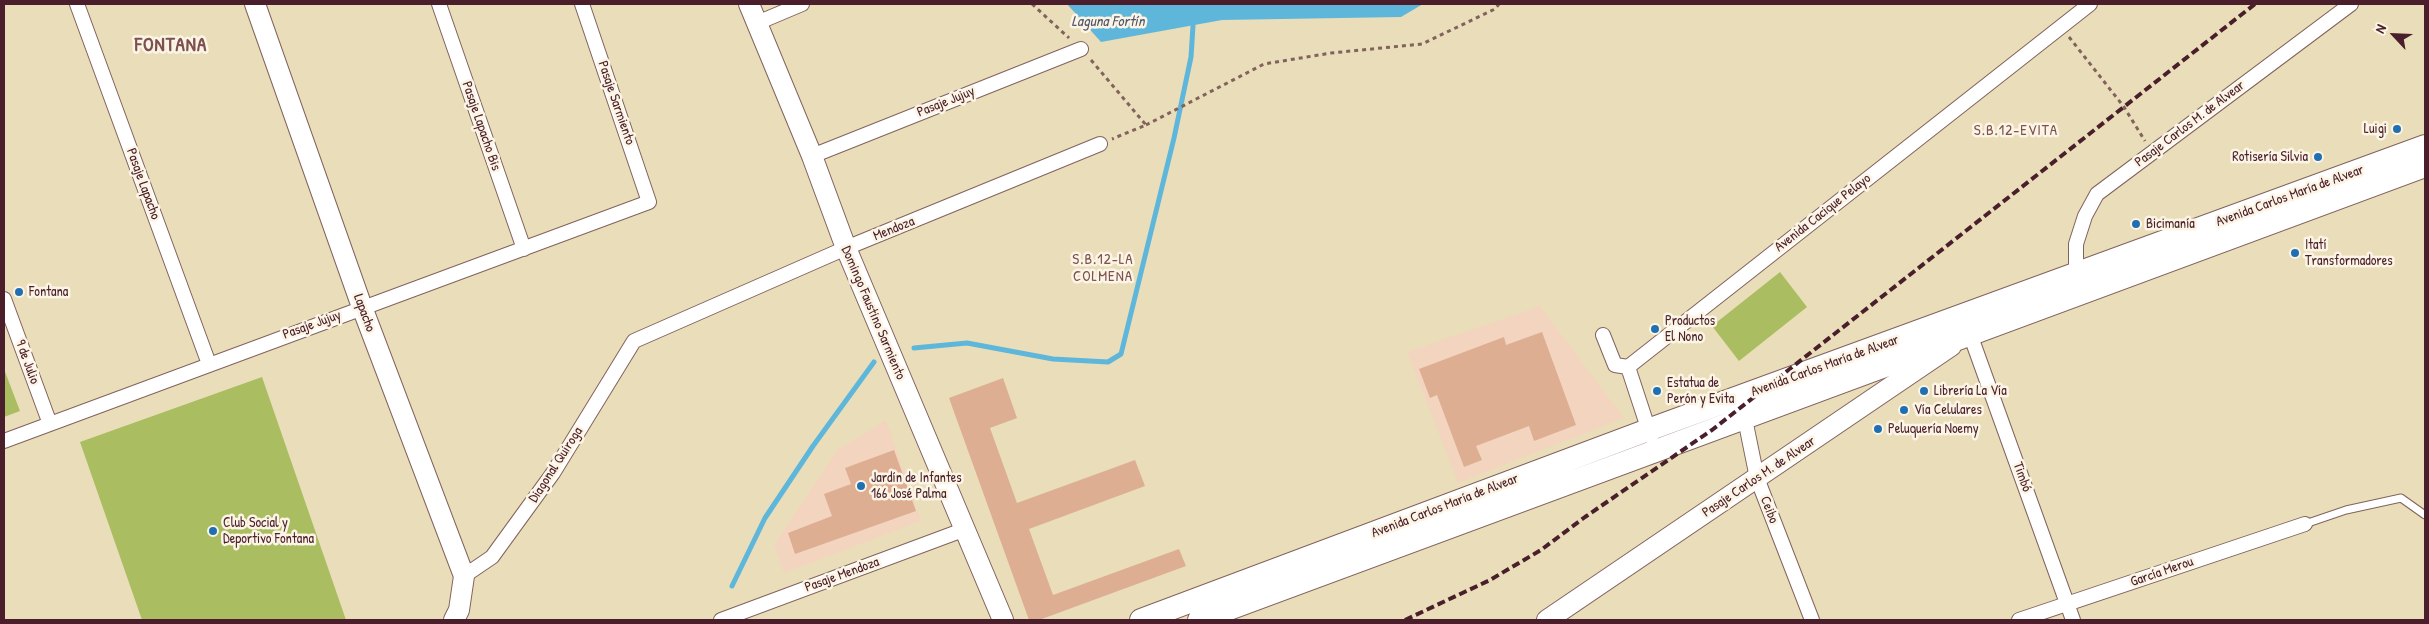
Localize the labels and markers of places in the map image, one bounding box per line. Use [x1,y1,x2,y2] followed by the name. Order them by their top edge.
[2364,121,2387,137] place label: Luigi
[2391,123,2403,135] marker: Luigi
[2232,149,2308,165] place label: Rotisería Silvia
[2312,151,2324,163] marker: Rotisería Silvia
[2146,216,2195,232] place label: Bicimanía
[2130,218,2142,230] marker: Bicimanía
[2305,237,2393,270] place label: Itatí Transformadores
[2289,247,2301,259] marker: Itatí Transformadores
[29,284,68,300] place label: Fontana
[13,286,25,298] marker: Fontana
[1665,313,1715,346] place label: Productos El Nono
[1649,323,1661,335] marker: Productos El Nono
[1667,375,1734,408] place label: Estatua de Perón y Evita
[1934,383,2007,399] place label: Librería La Vía
[1651,385,1663,397] marker: Estatua de Perón y Evita
[1918,385,1930,397] marker: Librería La Vía
[1914,402,1982,418] place label: Vía Celulares
[1898,404,1910,416] marker: Vía Celulares
[1888,421,1979,437] place label: Peluquería Noemy
[1872,423,1884,435] marker: Peluquería Noemy
[871,470,962,502] place label: Jardín de Infantes 166 José Palma
[855,480,867,492] marker: Jardín de Infantes 166 José Palma
[223,515,314,548] place label: Club Social y Deportivo Fontana
[207,525,219,537] marker: Club Social y Deportivo Fontana

